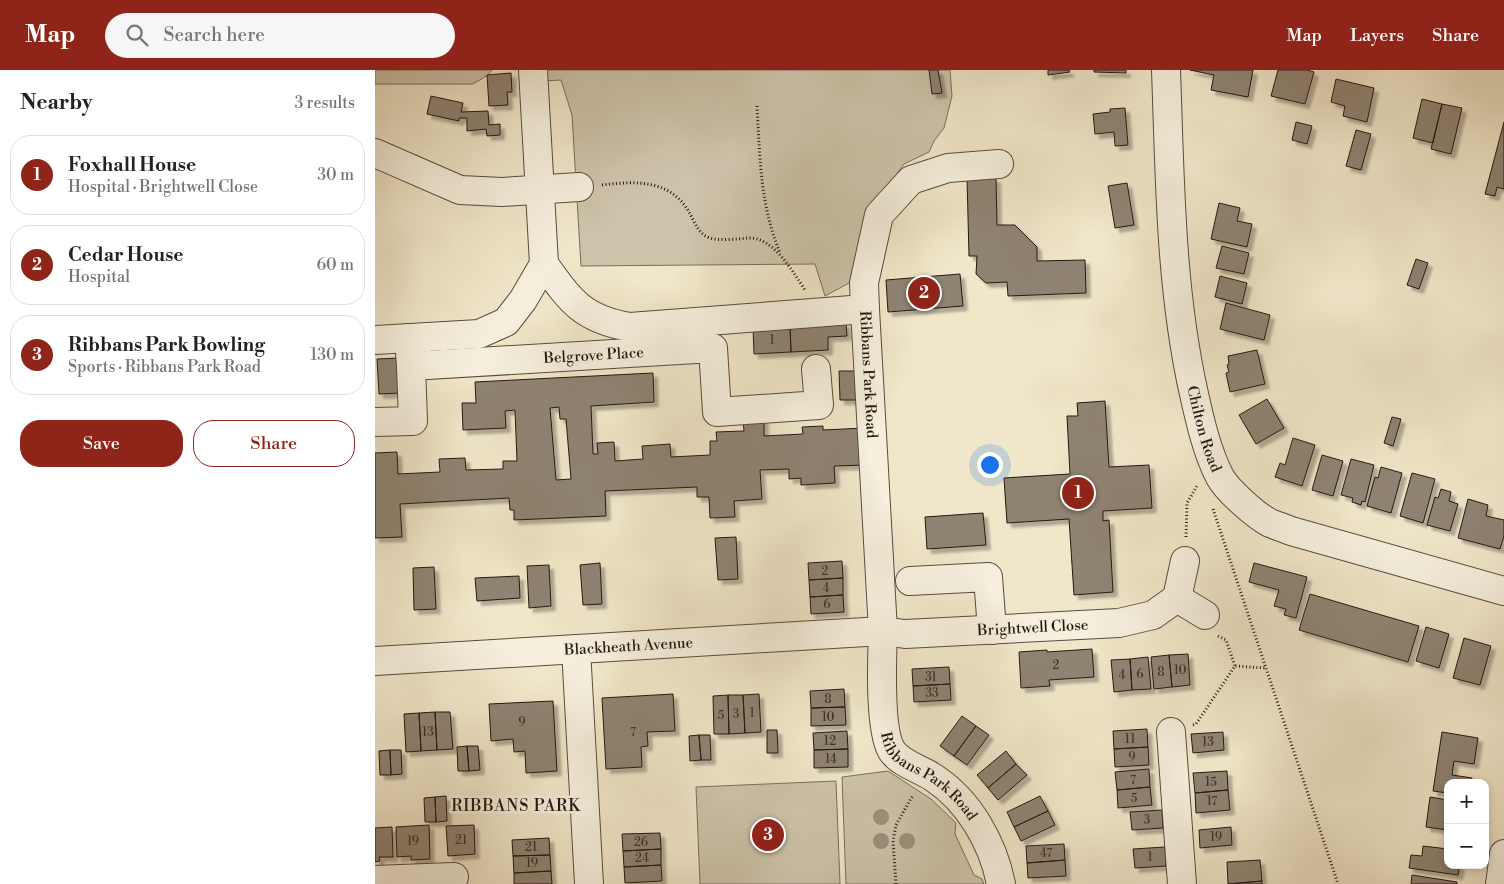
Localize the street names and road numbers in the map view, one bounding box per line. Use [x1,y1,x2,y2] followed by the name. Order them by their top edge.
[856,310,882,439] street label: Ribbans Park Road
[542,343,644,368] street label: Belgrove Place
[1183,384,1226,476] street label: Chilton Road
[976,615,1089,640] street label: Brightwell Close
[563,633,694,659] street label: Blackheath Avenue
[876,730,982,824] street label: Ribbans Park Road

